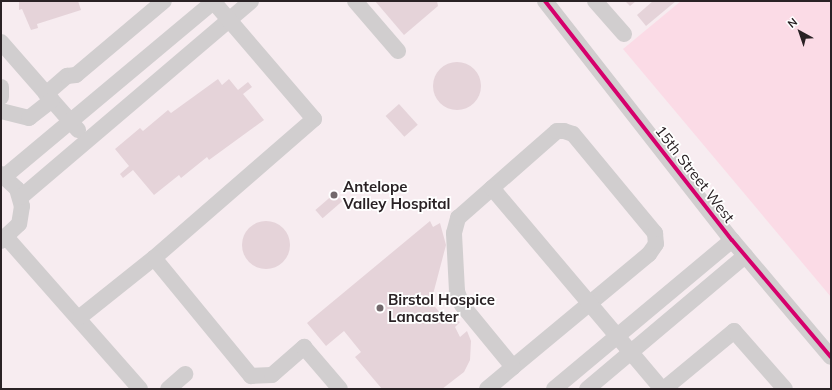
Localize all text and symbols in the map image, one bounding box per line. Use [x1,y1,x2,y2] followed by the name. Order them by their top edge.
[780,12,820,52] north arrow
[785,15,800,31] text: N
[652,122,738,226] street label: 15th Street West
[343,177,451,212] place label: Antelope Valley Hospital
[328,189,340,201] marker: Antelope Valley Hospital
[388,290,495,325] place label: Birstol Hospice Lancaster
[375,303,385,313] marker: Birstol Hospice Lancaster

